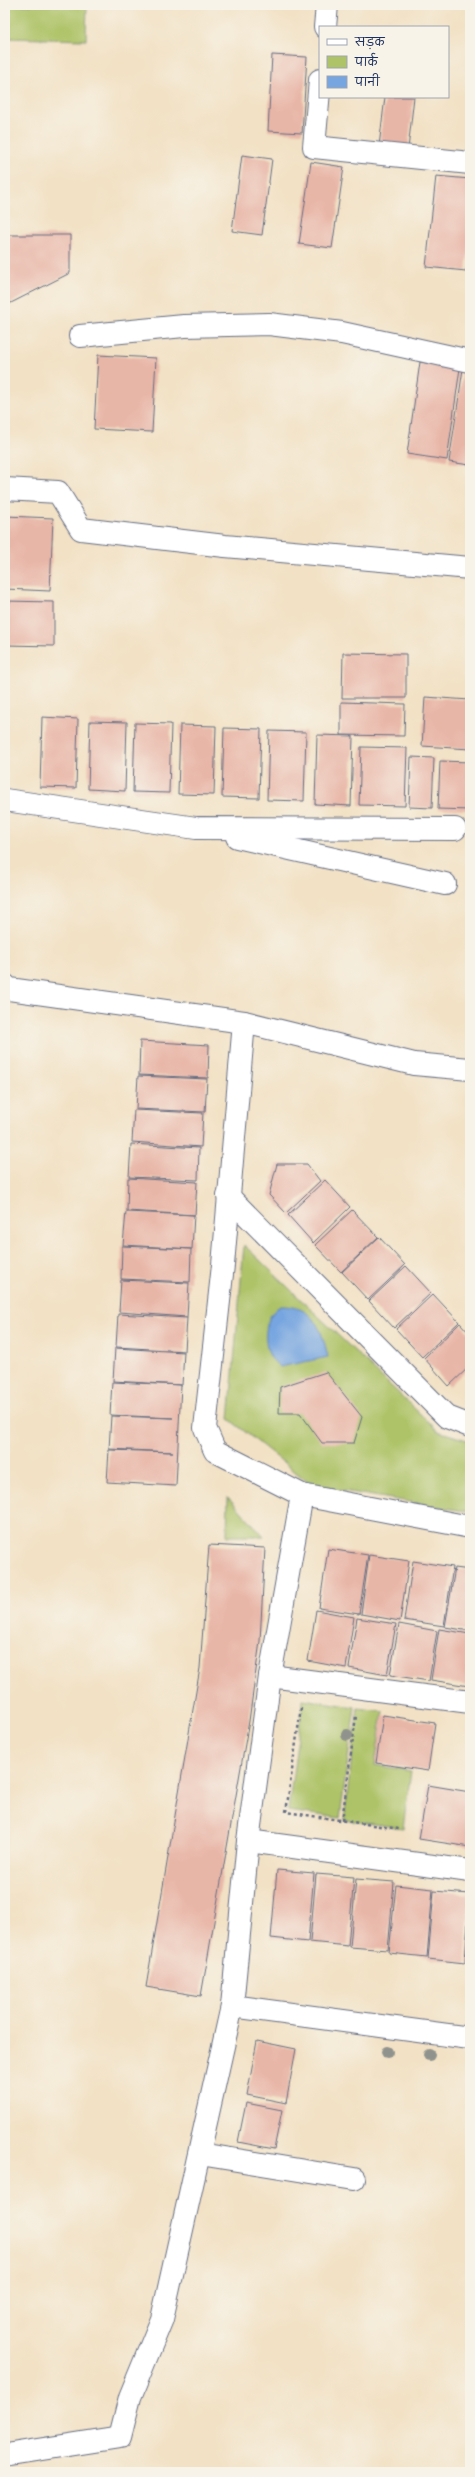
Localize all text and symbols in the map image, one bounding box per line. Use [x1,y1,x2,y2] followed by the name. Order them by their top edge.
[319,26,449,98] legend
[354,33,386,50] text: सड़क
[354,52,379,69] text: पार्क
[354,73,380,89] text: पानी

